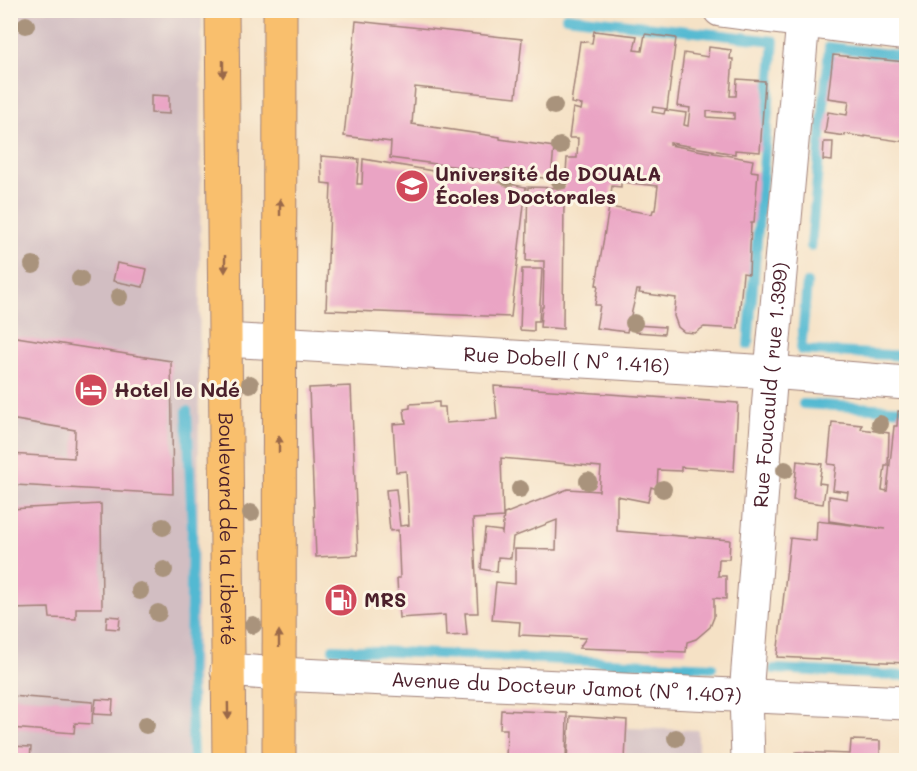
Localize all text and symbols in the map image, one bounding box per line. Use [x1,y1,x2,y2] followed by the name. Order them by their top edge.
[218,59,228,78] one-way arrow
[435,160,661,209] place label: Université de DOUALA Écoles Doctorales
[394,168,430,204] school or university icon: Université de DOUALA Écoles Doctorales
[275,198,285,217] one-way arrow
[220,254,229,273] one-way arrow
[747,261,793,509] street label: Rue Foucauld ( rue 1.399)
[463,340,670,378] street label: Rue Dobell ( N° 1.416)
[73,372,109,408] hotel icon: Hotel le Ndé
[114,376,240,402] place label: Hotel le Ndé
[214,412,242,646] street label: Boulevard de la Liberté
[274,435,284,454] one-way arrow
[323,582,359,618] fuel station icon: MRS
[364,586,407,612] place label: MRS
[274,630,283,649] one-way arrow
[391,665,742,707] street label: Avenue du Docteur Jamot (N° 1.407)
[224,701,233,720] one-way arrow

